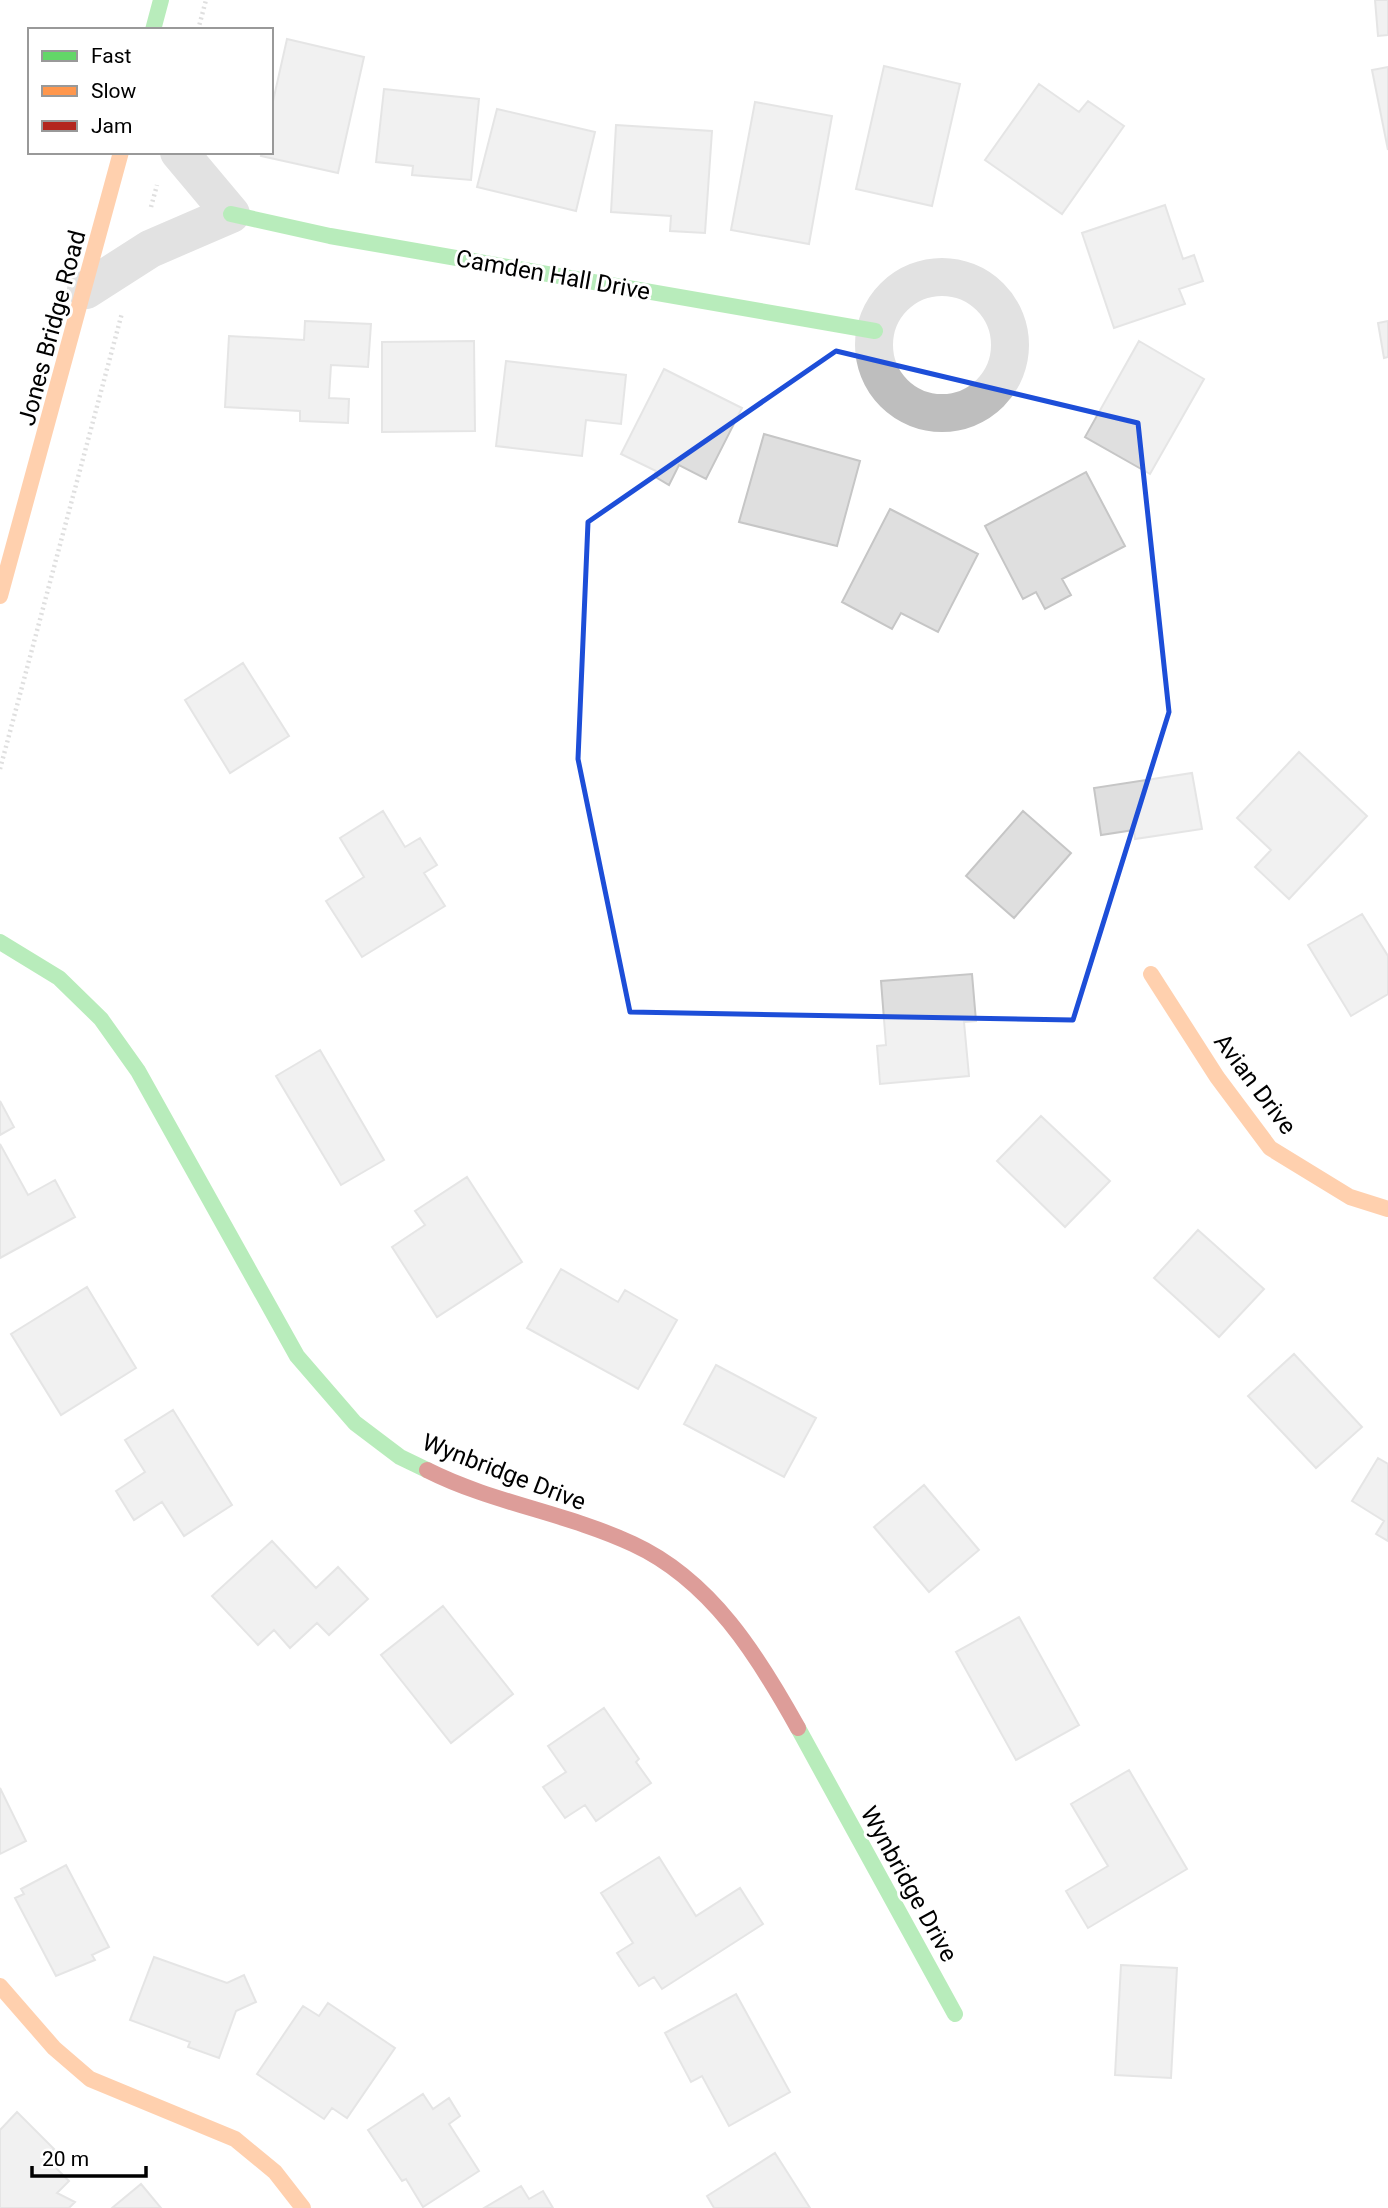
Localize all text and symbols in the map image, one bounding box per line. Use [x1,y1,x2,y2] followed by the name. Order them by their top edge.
[28,28,273,154] legend
[91,44,132,68] text: Fast
[91,79,137,103] text: Slow
[91,114,132,138] text: Jam
[12,227,92,429] street label: Jones Bridge Road
[454,244,652,306] street label: Camden Hall Drive
[1208,1028,1302,1140] street label: Avian Drive
[418,1428,590,1516] street label: Wynbridge Drive
[855,1802,963,1966] street label: Wynbridge Drive
[32,2134,145,2178] scale bar
[42,2147,89,2171] text: 20 m

